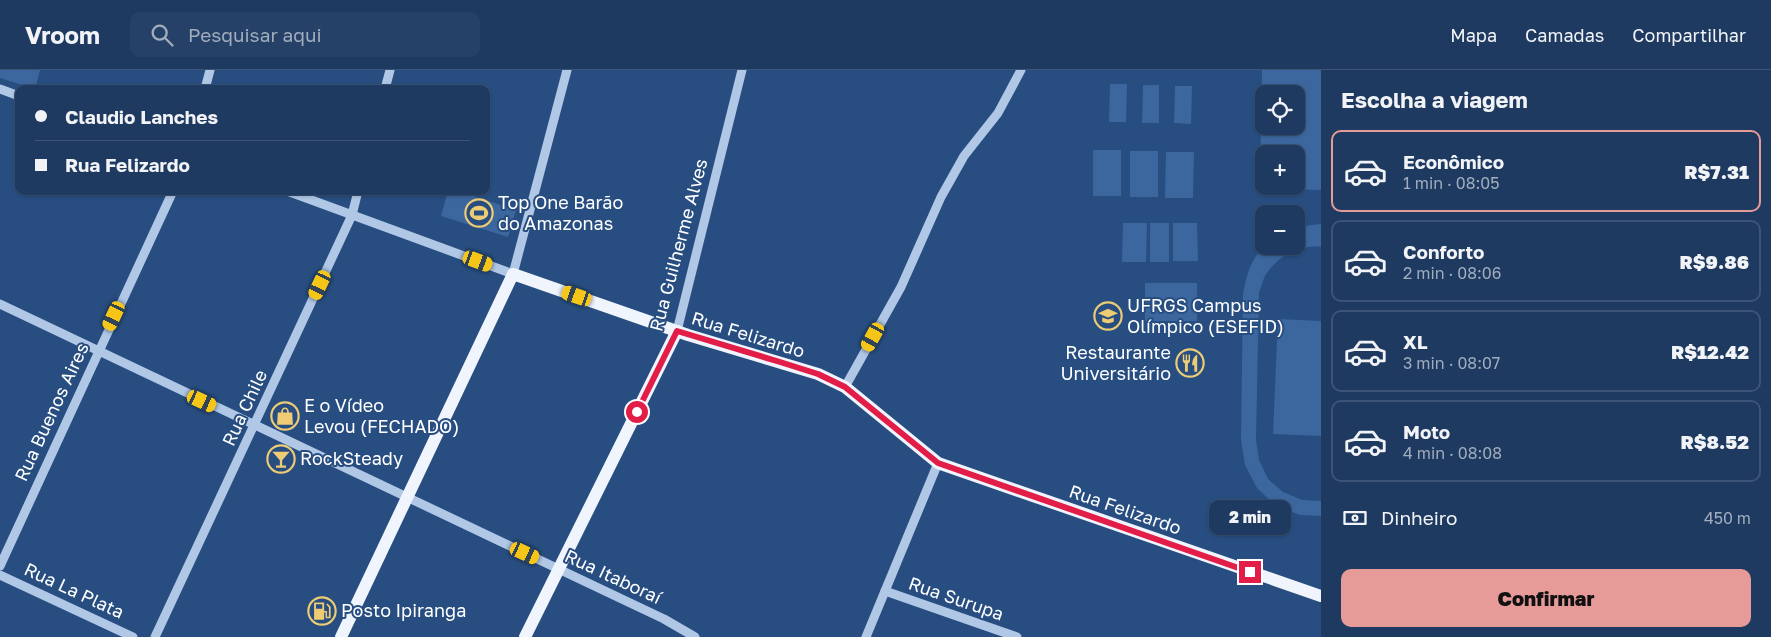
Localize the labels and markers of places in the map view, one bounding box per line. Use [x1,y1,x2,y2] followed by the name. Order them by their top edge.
[498,191,623,234] place label: Top One Barão do Amazonas
[464,198,494,228] sports icon: Top One Barão do Amazonas
[1127,294,1284,337] place label: UFRGS Campus Olímpico (ESEFID)
[1093,301,1123,331] school or university icon: UFRGS Campus Olímpico (ESEFID)
[1060,341,1171,384] place label: Restaurante Universitário
[1175,348,1205,378] restaurant icon: Restaurante Universitário
[304,394,459,437] place label: E o Vídeo Levou (FECHADO)
[270,401,300,431] shop icon: E o Vídeo Levou (FECHADO)
[266,444,296,474] bar icon: RockSteady
[300,447,403,469] place label: RockSteady
[307,596,337,626] fuel station icon: Posto Ipiranga
[341,599,466,621] place label: Posto Ipiranga

